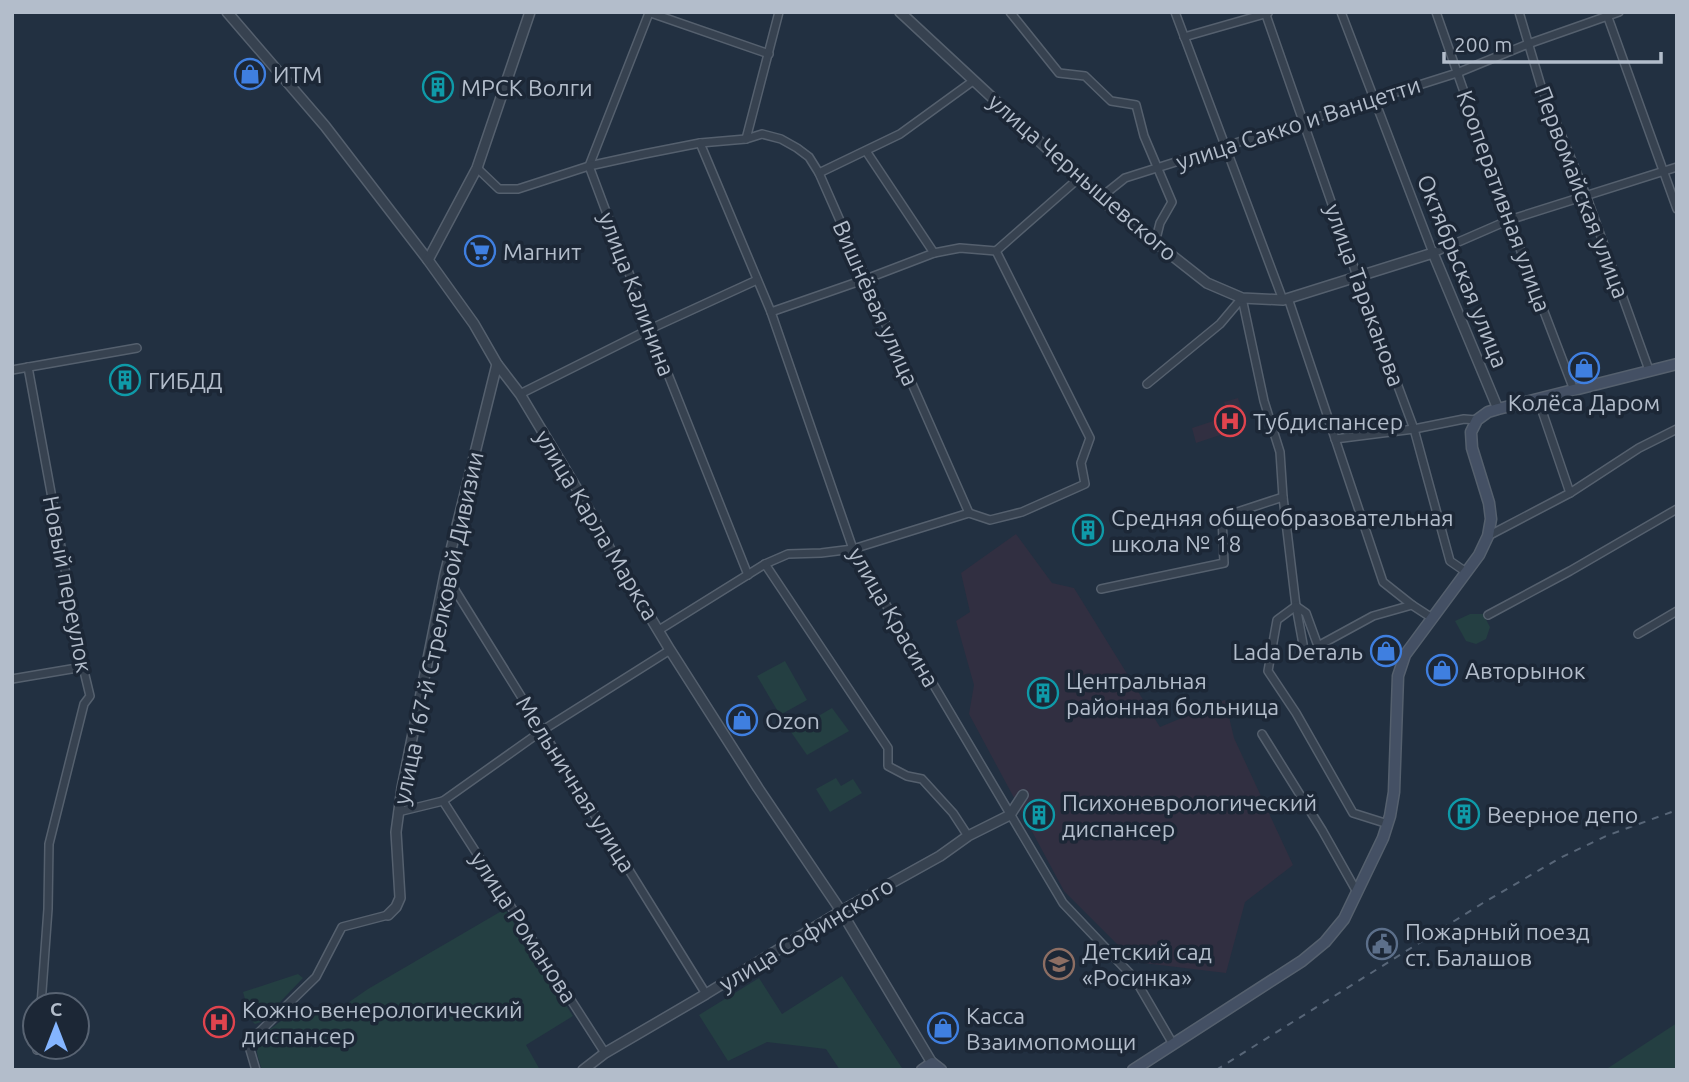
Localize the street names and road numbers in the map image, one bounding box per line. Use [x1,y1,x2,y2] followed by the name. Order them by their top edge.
[1173,72,1423,174] street label: улица Сакко и Ванцетти
[1530,82,1634,302] street label: Первомайская улица
[1452,87,1556,315] street label: Кооперативная улица
[984,88,1182,266] street label: улица Чернышевского
[1413,171,1513,371] street label: Октябрьская улица
[1320,200,1410,390] street label: улица Тараканова
[594,209,680,379] street label: улица Калинина
[828,217,924,389] street label: Вишнёвая улица
[530,425,664,625] street label: улица Карла Маркса
[388,449,488,807] street label: улица 167-й Стрелковой Дивизии
[39,493,97,675] street label: Новый переулок
[844,543,944,691] street label: улица Красина
[512,691,640,877] street label: Мельничная улица
[466,847,582,1007] street label: улица Романова
[714,872,898,996] street label: улица Софинского

